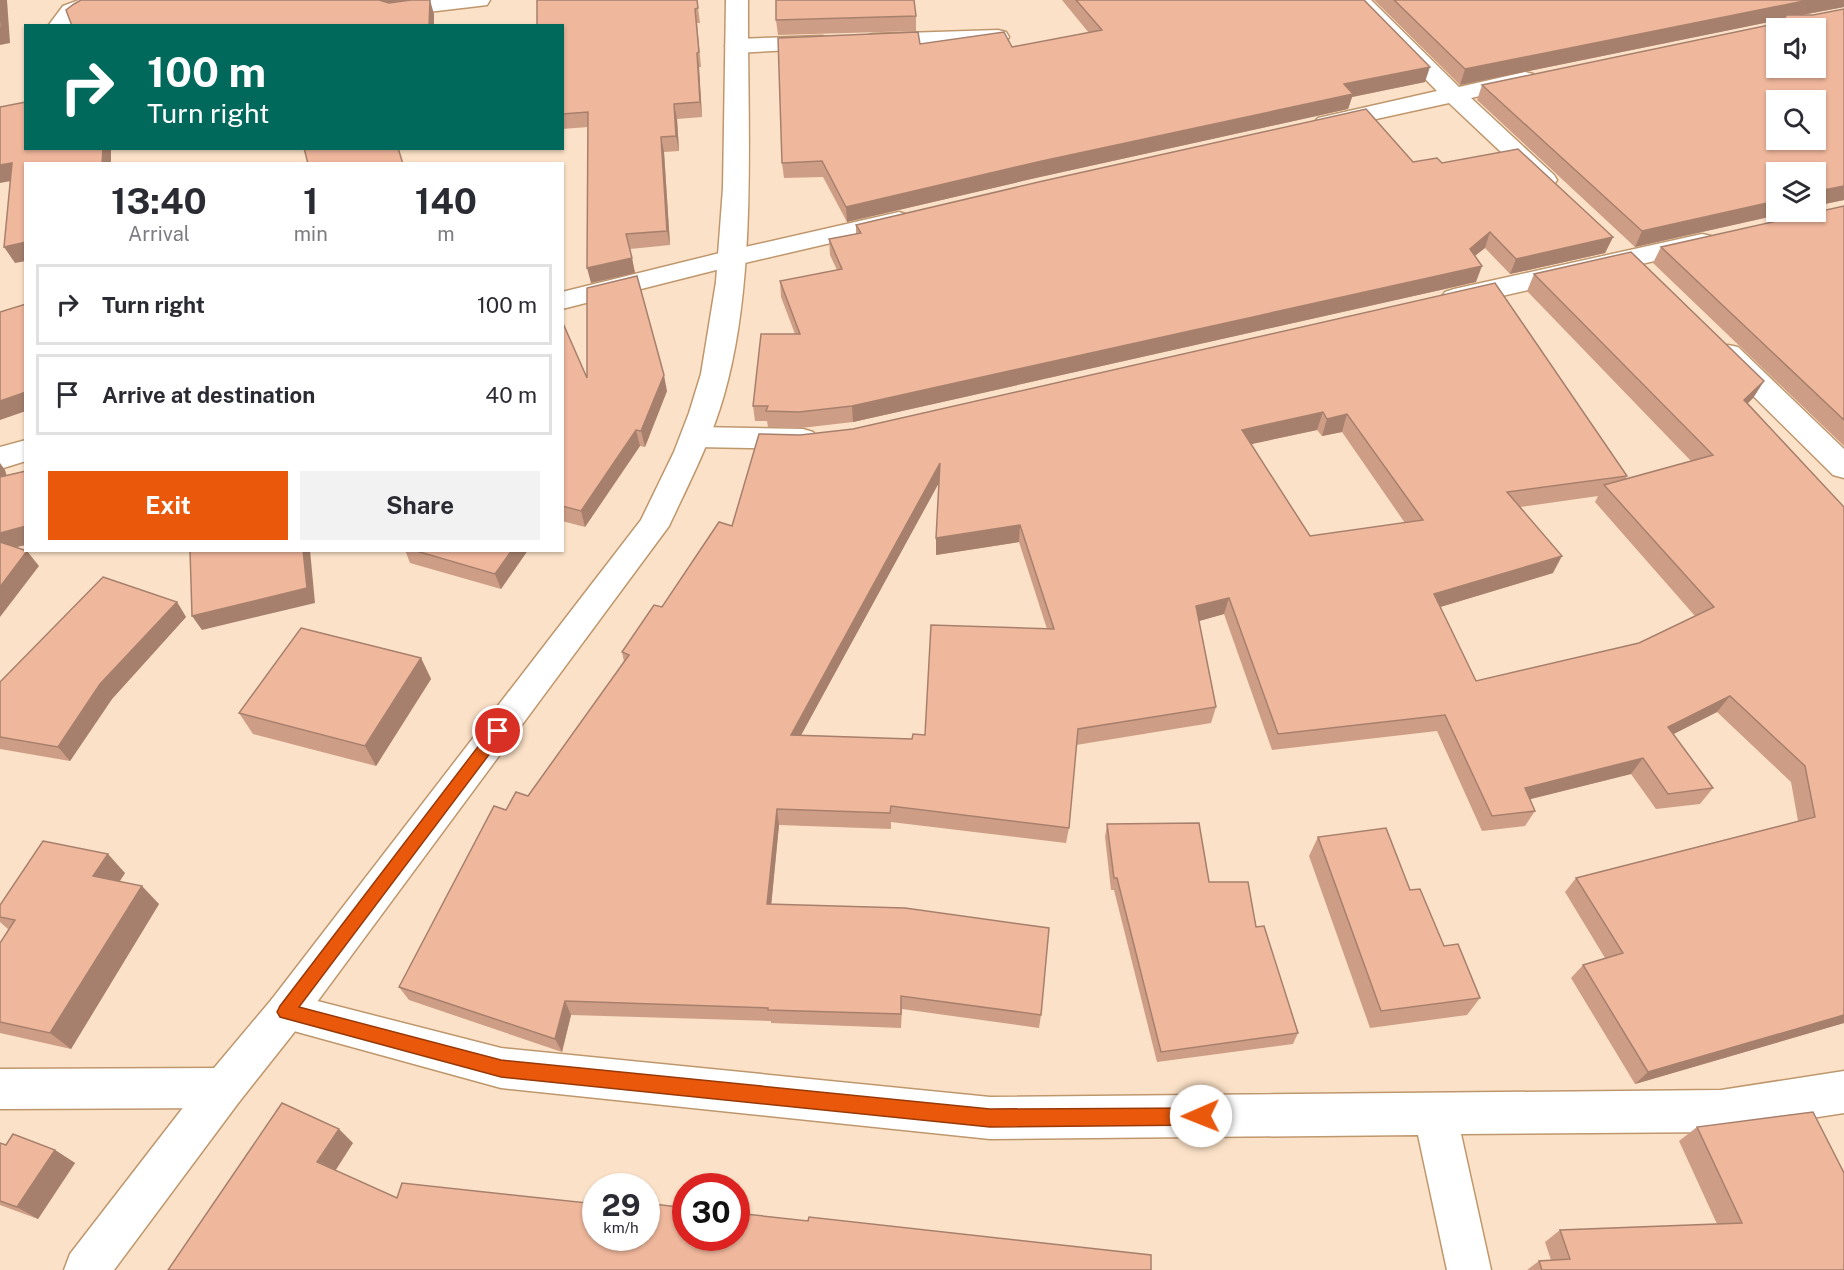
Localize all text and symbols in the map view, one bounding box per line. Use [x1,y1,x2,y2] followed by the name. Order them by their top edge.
[1766,18,1826,222] map controls
[1766,18,1826,78] button: sound
[147,47,266,96] text: 100 m
[48,48,126,126] icon: right
[1766,90,1826,150] button: search
[147,97,270,129] text: Turn right
[1766,162,1826,222] button: layers
[111,180,207,222] text: 13:40
[303,180,318,222] text: 1
[415,180,477,222] text: 140
[128,222,190,246] text: Arrival
[294,222,328,246] text: min
[437,222,455,246] text: m
[51,288,84,321] icon: right
[102,292,205,318] text: Turn right
[477,292,537,318] text: 100 m
[51,378,84,411] icon: arrive
[102,382,315,408] text: Arrive at destination
[485,382,537,408] text: 40 m
[48,471,288,540] button: Exit
[300,471,540,540] button: Share
[472,705,523,756] pin
[481,714,514,747] icon: arrive
[1169,1084,1233,1148] position arrow
[672,1173,750,1251] speed limit sign: 30
[602,1187,640,1223] text: 29
[603,1219,639,1236] text: km/h

